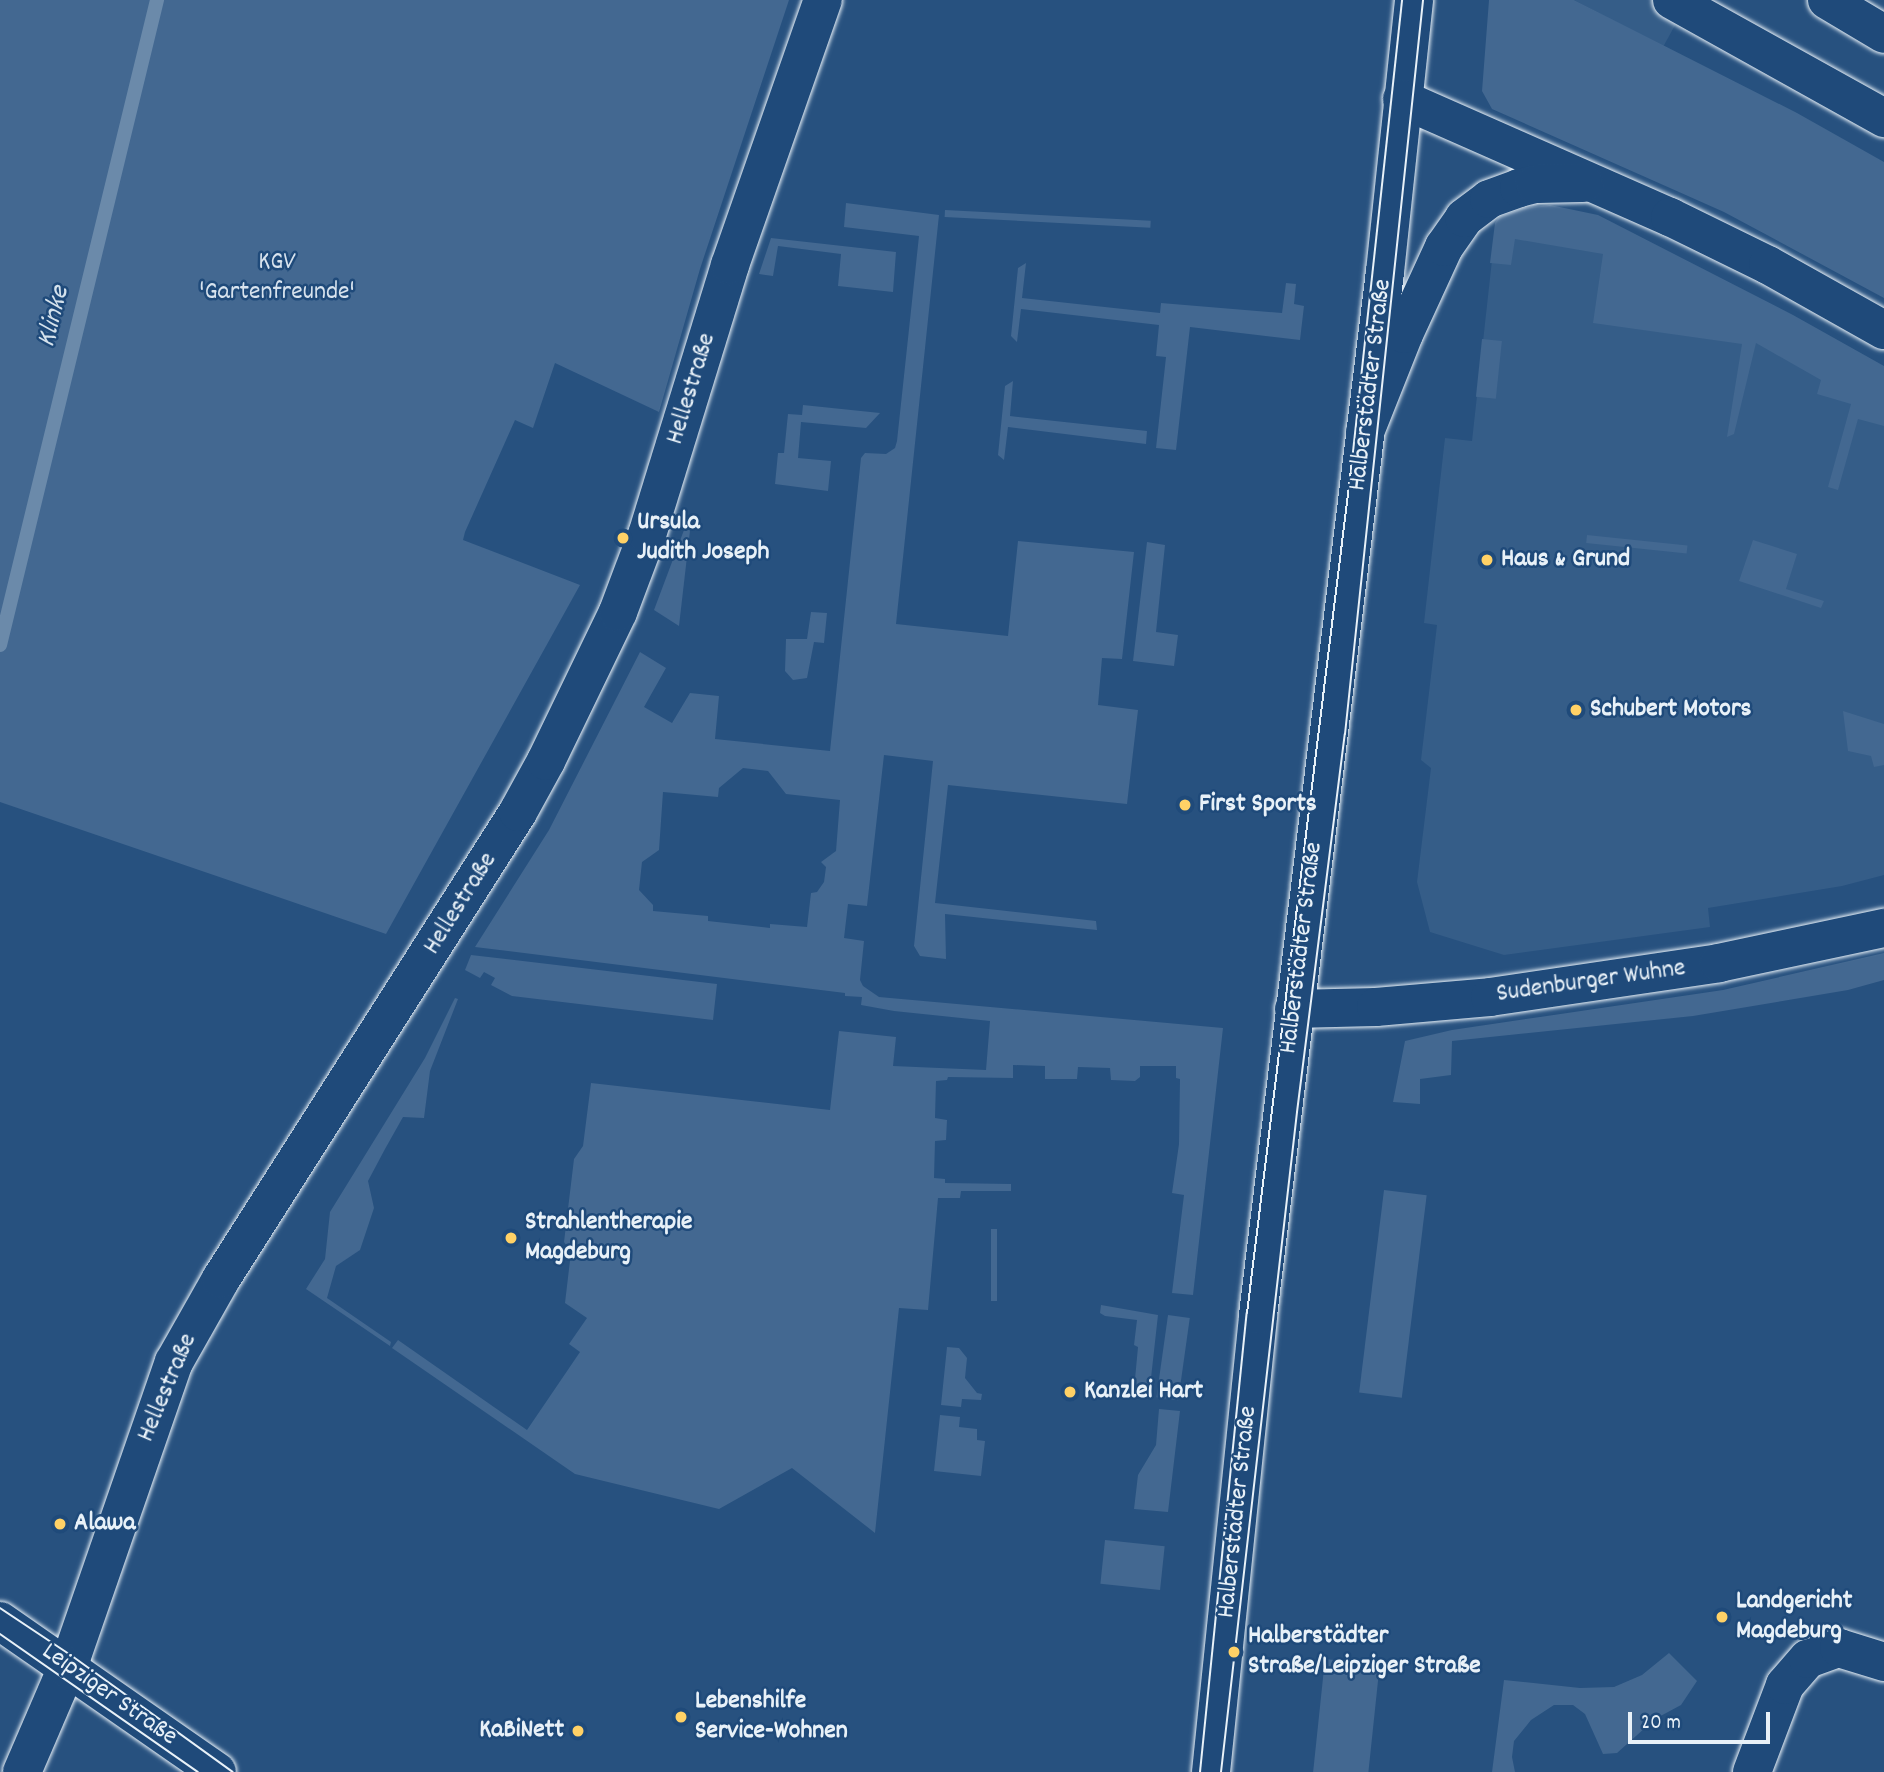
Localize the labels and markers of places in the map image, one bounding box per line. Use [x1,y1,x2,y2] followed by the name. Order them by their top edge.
[637,507,769,568] place label: Ursula Judith Joseph
[615,530,631,546] marker: Ursula Judith Joseph
[1501,544,1630,576] place label: Haus & Grund
[1479,552,1495,568] marker: Haus & Grund
[1590,694,1751,726] place label: Schubert Motors
[1568,702,1584,718] marker: Schubert Motors
[1199,789,1317,821] place label: First Sports
[1177,797,1193,813] marker: First Sports
[525,1207,692,1268] place label: Strahlentherapie Magdeburg
[503,1230,519,1246] marker: Strahlentherapie Magdeburg
[1084,1376,1203,1408] place label: Kanzlei Hart
[1062,1384,1078,1400] marker: Kanzlei Hart
[74,1508,136,1540] place label: Alawa
[52,1516,68,1532] marker: Alawa
[1736,1586,1852,1648] place label: Landgericht Magdeburg
[1714,1609,1730,1625] marker: Landgericht Magdeburg
[1248,1621,1481,1682] place label: Halberstädter Straße/Leipziger Straße
[1226,1644,1242,1660] marker: Halberstädter Straße/Leipziger Straße
[695,1686,848,1748] place label: Lebenshilfe Service-Wohnen
[673,1709,689,1725] marker: Lebenshilfe Service-Wohnen
[479,1715,564,1747] place label: KaBiNett
[570,1723,586,1739] marker: KaBiNett

